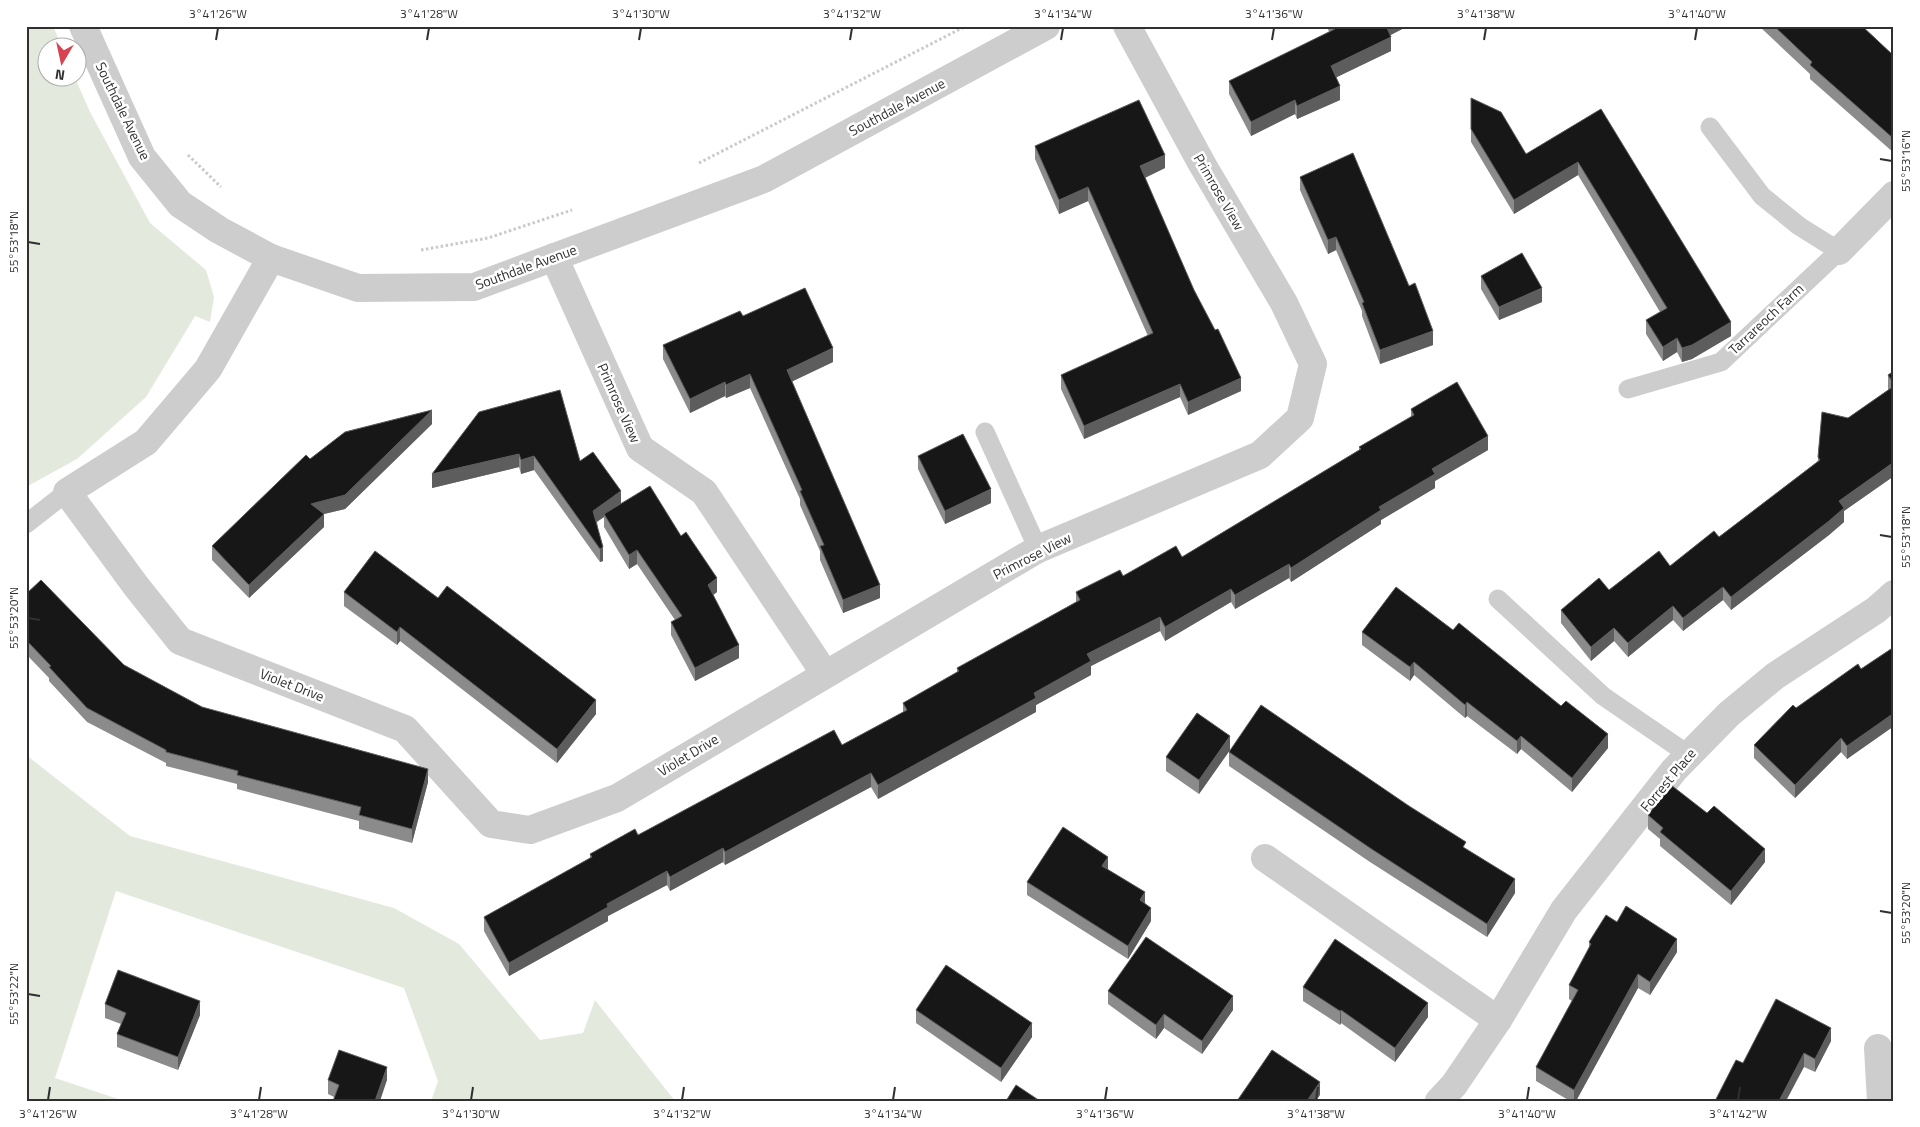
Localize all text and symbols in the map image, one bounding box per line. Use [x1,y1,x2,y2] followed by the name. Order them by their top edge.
[189,4,247,23] text: 3°41'26"W
[400,4,458,23] text: 3°41'28"W
[612,4,670,23] text: 3°41'30"W
[823,4,881,23] text: 3°41'32"W
[1034,4,1092,23] text: 3°41'34"W
[1245,4,1303,23] text: 3°41'36"W
[1457,4,1515,23] text: 3°41'38"W
[1668,4,1726,23] text: 3°41'40"W
[38,38,88,88] north arrow
[91,58,156,163] street label: Southdale Avenue
[53,64,66,86] text: N
[845,72,949,141] street label: Southdale Avenue
[1896,130,1915,192] text: 55°53'16"N
[1189,149,1250,234] street label: Primrose View
[4,211,23,273] text: 55°53'18"N
[472,238,579,295] street label: Southdale Avenue
[1723,278,1808,359] street label: Tarrareoch Farm
[592,359,647,446] street label: Primrose View
[1896,506,1915,568] text: 55°53'18"N
[989,527,1075,584] street label: Primrose View
[4,587,23,649] text: 55°53'20"N
[257,663,327,706] street label: Violet Drive
[653,728,722,781] street label: Violet Drive
[1635,743,1700,816] street label: Forrest Place
[1896,882,1915,944] text: 55°53'20"N
[4,963,23,1025] text: 55°53'22"N
[19,1104,77,1123] text: 3°41'26"W
[230,1104,288,1123] text: 3°41'28"W
[442,1104,500,1123] text: 3°41'30"W
[653,1104,711,1123] text: 3°41'32"W
[864,1104,922,1123] text: 3°41'34"W
[1076,1104,1134,1123] text: 3°41'36"W
[1287,1104,1345,1123] text: 3°41'38"W
[1498,1104,1556,1123] text: 3°41'40"W
[1709,1104,1767,1123] text: 3°41'42"W

